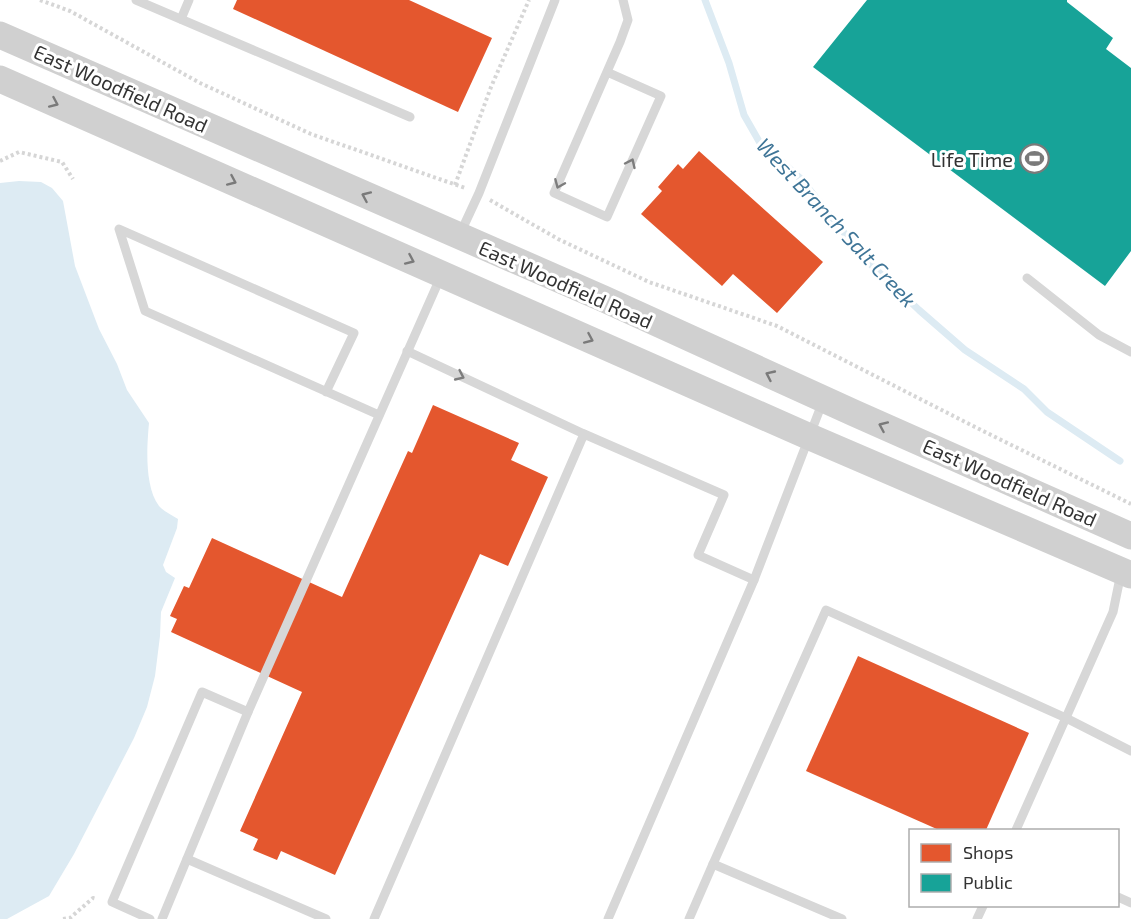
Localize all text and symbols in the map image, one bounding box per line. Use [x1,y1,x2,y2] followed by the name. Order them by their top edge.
[30,39,212,137] street label: East Woodfield Road
[47,96,58,108] one-way arrow
[752,132,922,312] water label: West Branch Salt Creek
[1018,143,1050,175] sports icon: Life Time
[931,147,1013,171] place label: Life Time
[623,159,635,170] one-way arrow
[226,174,237,186] one-way arrow
[554,177,566,188] one-way arrow
[362,191,373,203] one-way arrow
[475,235,657,333] street label: East Woodfield Road
[404,253,415,265] one-way arrow
[582,332,593,344] one-way arrow
[454,369,465,381] one-way arrow
[766,371,777,383] one-way arrow
[878,421,889,433] one-way arrow
[919,433,1101,531] street label: East Woodfield Road
[909,829,1119,907] legend
[963,841,1013,863] text: Shops
[963,871,1013,893] text: Public

